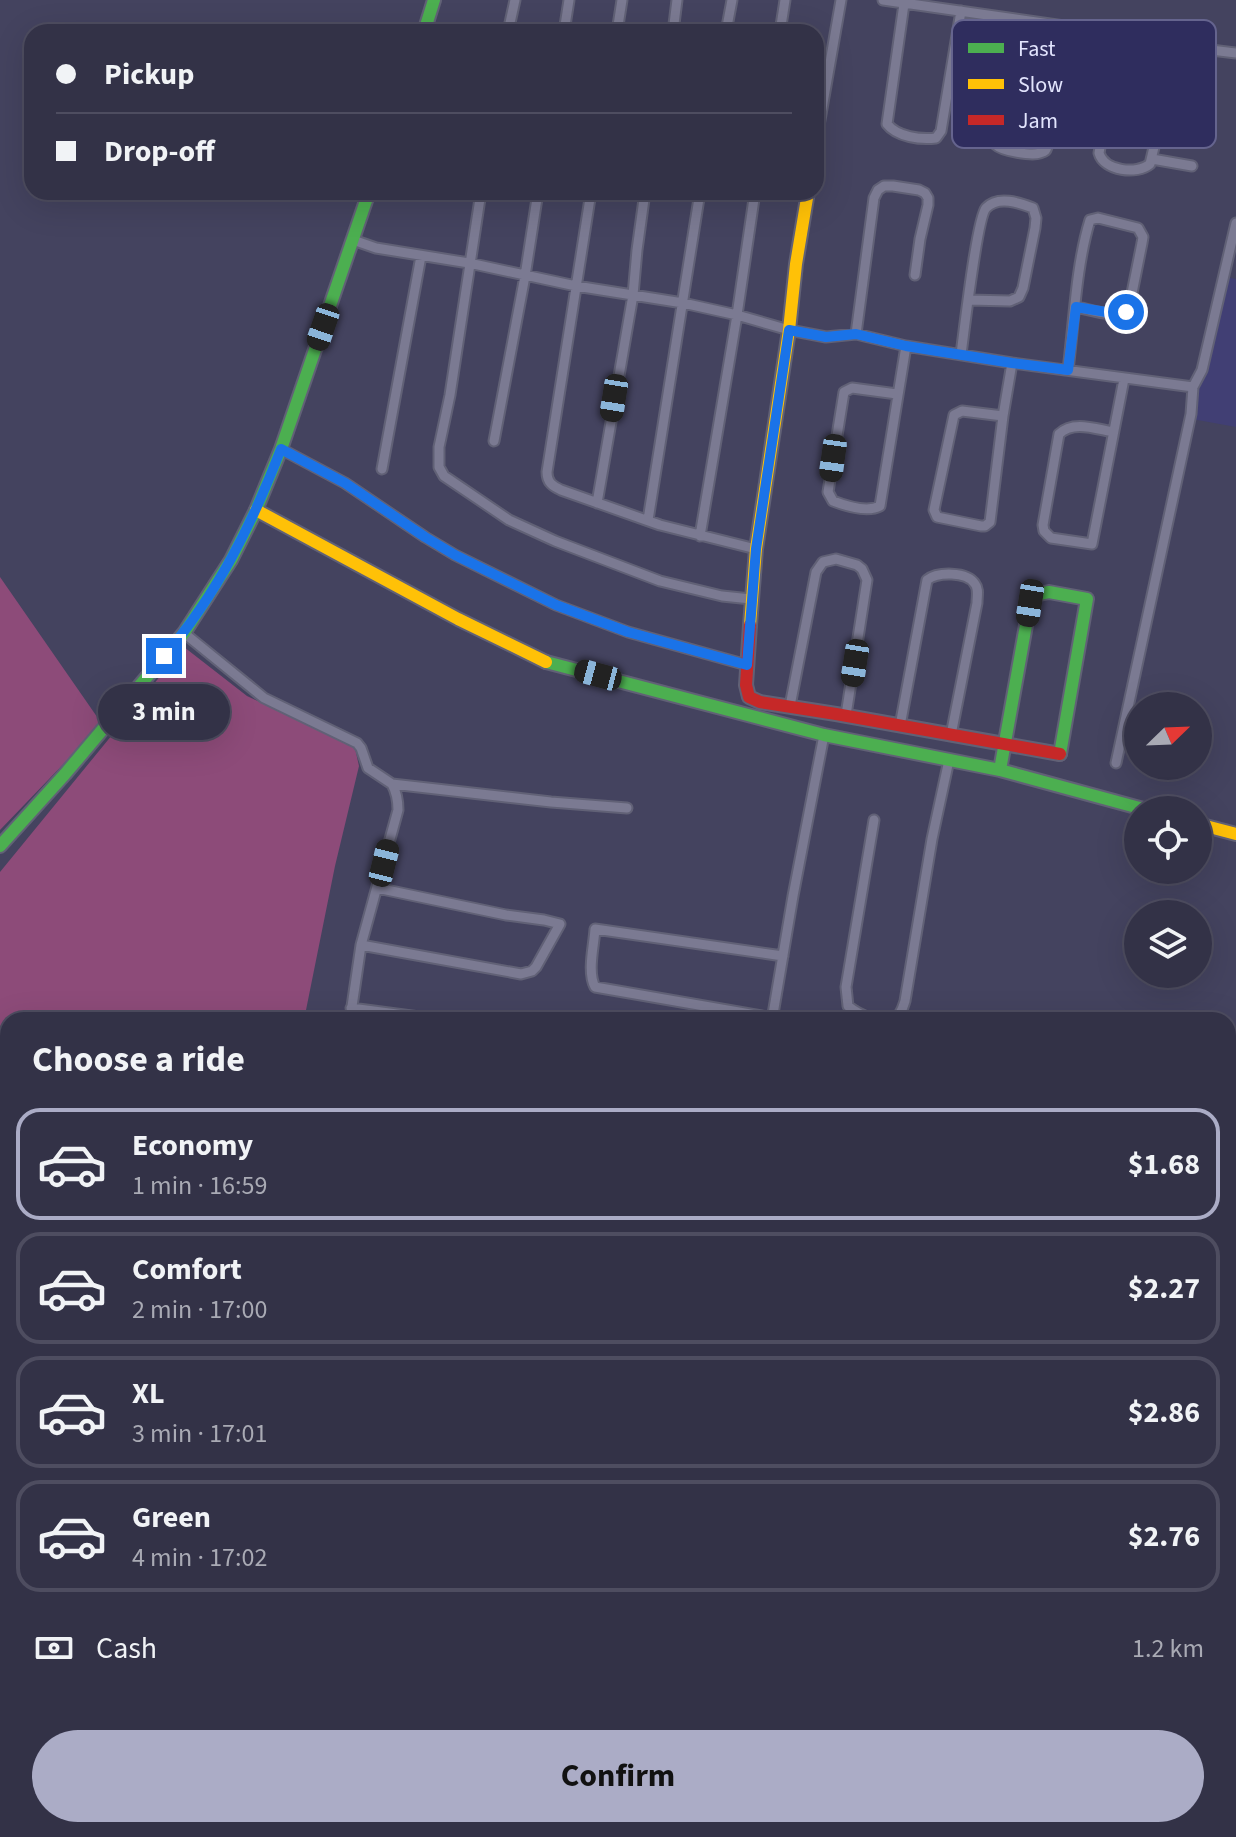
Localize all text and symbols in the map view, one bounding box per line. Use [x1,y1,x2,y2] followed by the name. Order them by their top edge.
[952,20,1216,148] legend
[1018,33,1056,65] text: Fast
[104,53,194,96] text: Pickup
[1018,69,1063,101] text: Slow
[1018,105,1058,137] text: Jam
[104,130,215,173] text: Drop-off
[1108,294,1144,330] route start
[304,300,342,354] car
[598,372,630,424] car
[818,433,848,483] car
[1014,577,1046,629] car
[839,637,871,689] car
[146,638,182,674] route end
[572,657,624,693] car
[98,684,230,740] callout: 3 min
[1124,692,1212,780] north arrow
[1124,692,1212,988] map controls
[132,693,196,730] text: 3 min
[1124,796,1212,884] button: locate
[367,837,401,889] car
[1124,900,1212,988] button: layers
[32,1034,245,1085] text: Choose a ride
[132,1124,253,1167] text: Economy
[36,1128,108,1200] icon: car
[1128,1143,1200,1186] text: $1.68
[132,1167,267,1204] text: 1 min · 16:59
[132,1248,242,1291] text: Comfort
[36,1252,108,1324] icon: car
[1128,1267,1200,1310] text: $2.27
[132,1291,267,1328] text: 2 min · 17:00
[132,1372,165,1415] text: XL
[36,1376,108,1448] icon: car
[1128,1391,1200,1434] text: $2.86
[132,1415,267,1452] text: 3 min · 17:01
[132,1496,211,1539] text: Green
[36,1500,108,1572] icon: car
[1128,1515,1200,1558] text: $2.76
[132,1539,267,1576] text: 4 min · 17:02
[32,1626,76,1670] icon: cash
[96,1627,157,1670] text: Cash
[1132,1630,1204,1667] text: 1.2 km
[32,1730,1204,1822] button: Confirm

